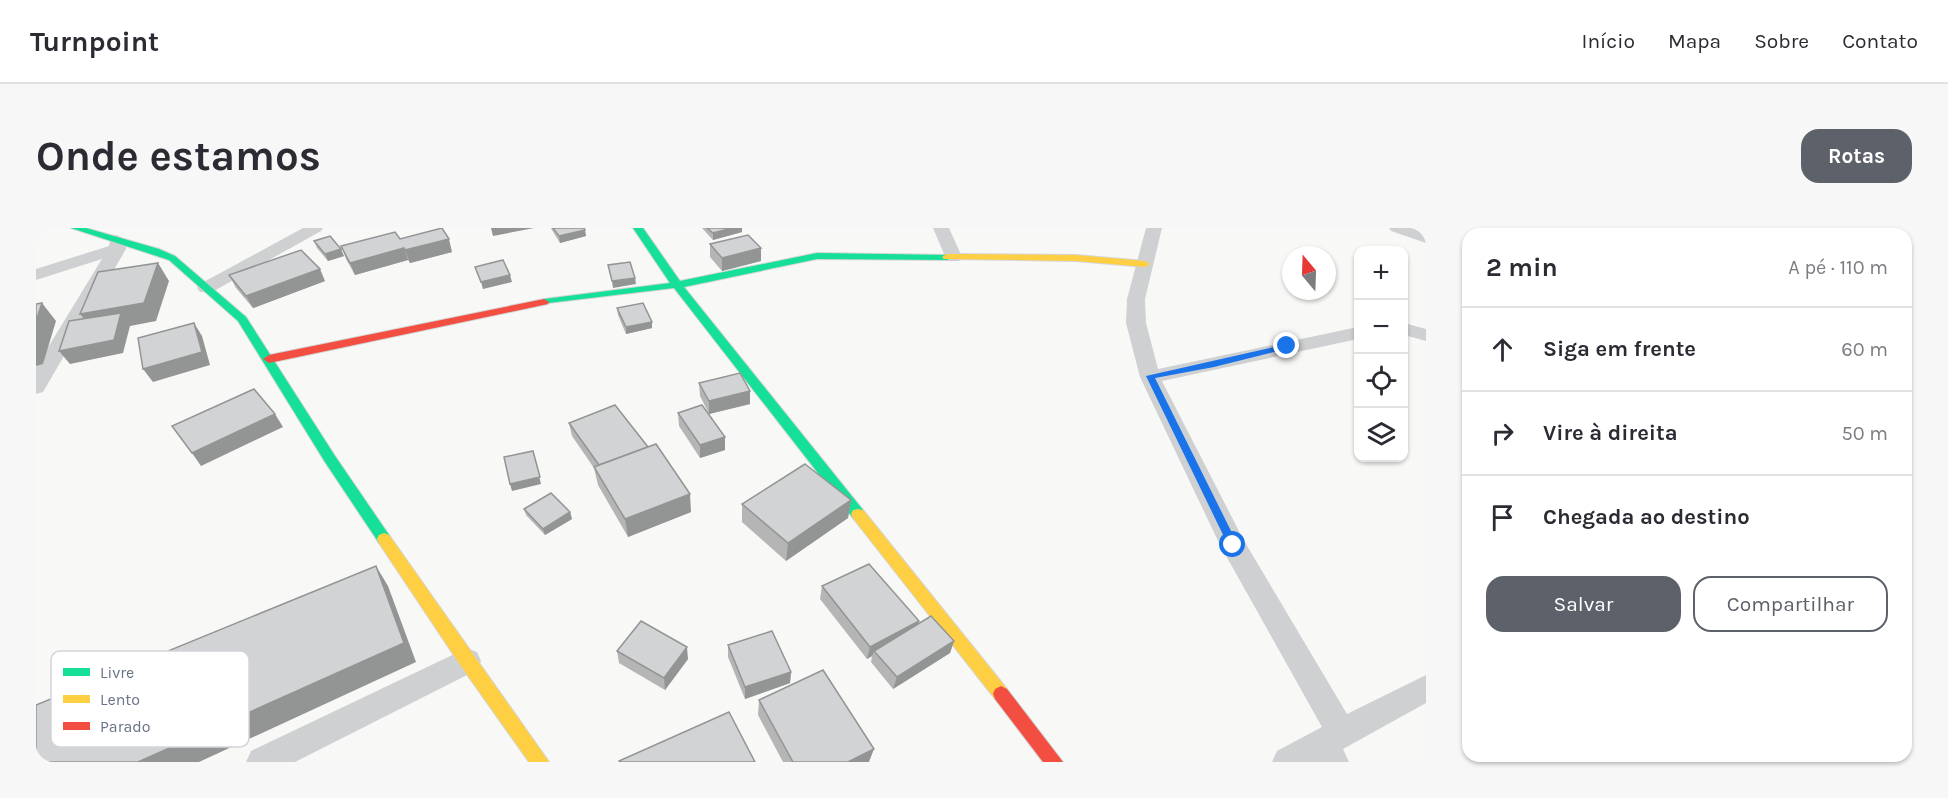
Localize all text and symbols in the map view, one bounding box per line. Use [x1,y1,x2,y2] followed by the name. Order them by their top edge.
[30,25,159,58] text: Turnpoint
[1582,29,1635,53] text: Início
[1668,29,1721,53] text: Mapa
[1754,29,1809,53] text: Sobre
[1842,29,1918,53] text: Contato
[1801,129,1912,183] button: Rotas
[36,131,321,181] text: Onde estamos
[1282,246,1336,300] north arrow
[1354,246,1408,462] map controls
[1354,246,1408,300] button: +
[1486,252,1558,283] text: 2 min
[1788,256,1888,279] text: A pé · 110 m
[1354,300,1408,354] button: −
[1273,332,1299,358] route end
[1486,333,1519,366] icon: ahead
[1543,336,1696,362] text: Siga em frente
[1841,338,1888,361] text: 60 m
[1354,354,1408,408] button: locate
[1354,408,1408,462] button: layers
[1486,417,1519,450] icon: right
[1543,420,1678,446] text: Vire à direita
[1841,422,1888,445] text: 50 m
[1486,501,1519,534] icon: arrive
[1543,504,1750,530] text: Chegada ao destino
[1219,531,1245,557] route start
[1486,576,1681,632] button: Salvar
[1693,576,1888,632] button: Compartilhar
[51,651,249,747] legend
[100,663,134,682] text: Livre
[100,690,140,709] text: Lento
[100,717,150,736] text: Parado

